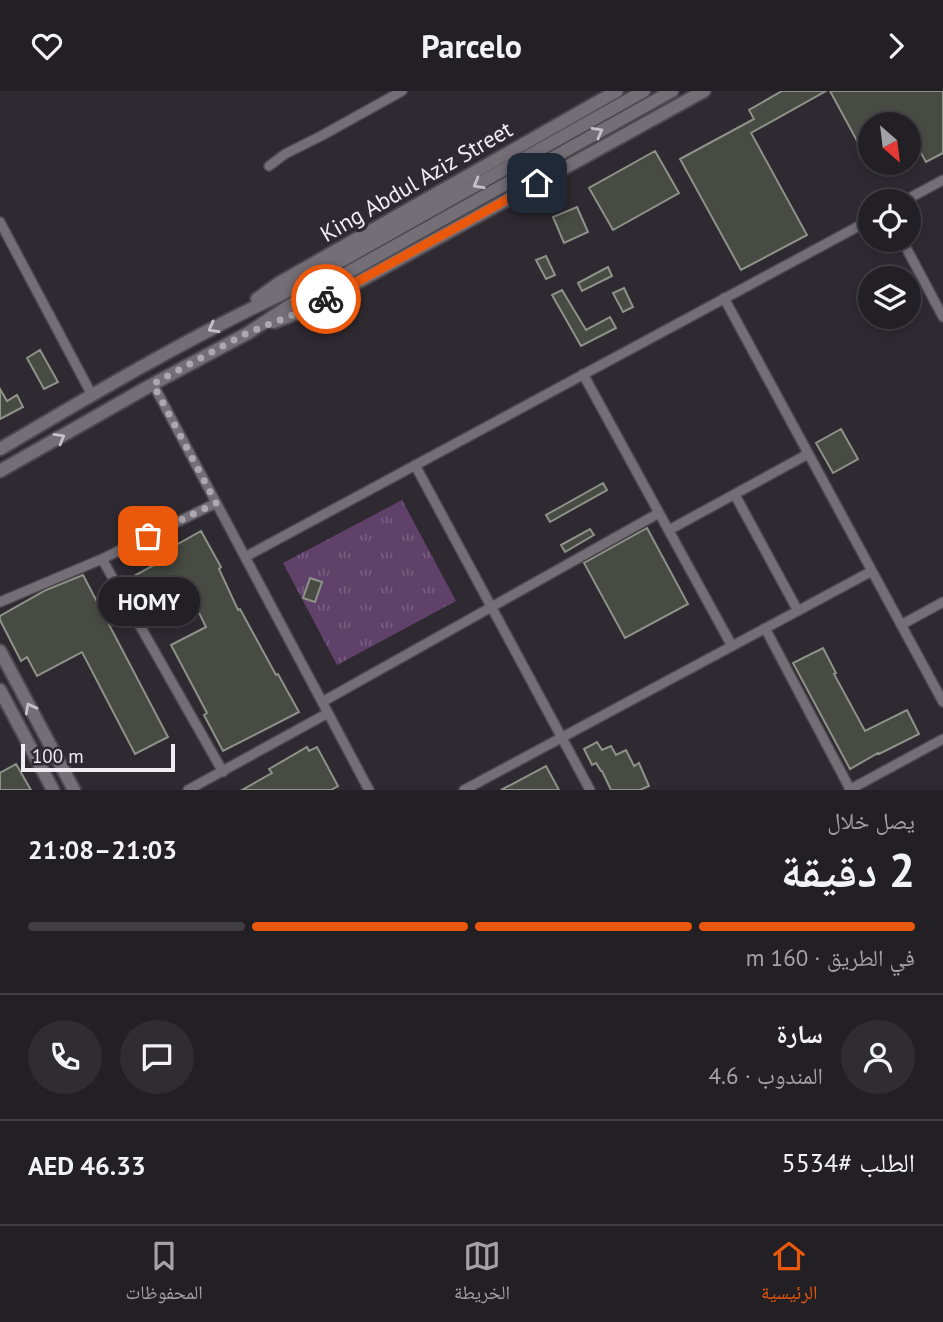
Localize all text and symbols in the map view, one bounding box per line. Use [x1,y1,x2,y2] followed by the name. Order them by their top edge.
[421,25,522,67] text: Parcelo
[28,27,66,65] icon: heart
[877,27,915,65] icon: forward
[858,112,920,175] north arrow
[858,112,921,329] map controls
[315,114,517,248] street label: King Abdul Aziz Street
[591,127,604,140] one-way arrow
[507,153,567,213] pin
[518,164,556,202] icon: home
[472,176,485,189] one-way arrow
[858,189,921,252] button: locate
[291,264,361,334] courier
[858,266,921,329] button: layers
[307,280,345,318] icon: bike
[208,320,221,333] one-way arrow
[52,433,65,446] one-way arrow
[118,506,178,566] pin
[129,517,167,555] icon: bag
[97,578,199,627] callout: HOMY
[118,587,180,616] text: HOMY
[25,703,38,715] one-way arrow
[21,741,175,773] scale bar
[32,744,84,768] text: 100 m
[827,806,915,835] text: يصل خلال
[28,833,177,866] text: 21:03–21:08
[781,840,915,900] text: 2 دقيقة
[746,943,915,972] text: في الطريق · 160 m
[776,1017,823,1050] text: سارة
[28,1020,102,1094] button: phone
[120,1020,194,1094] button: chat
[841,1020,915,1094] button: person
[709,1061,823,1090] text: المندوب · 4.6
[782,1146,915,1179] text: الطلب #5534
[28,1149,146,1182] text: AED 46.33
[126,1237,203,1311] tab: المحفوظات
[454,1237,510,1311] tab: الخريطة
[761,1237,817,1311] tab: الرئيسية

